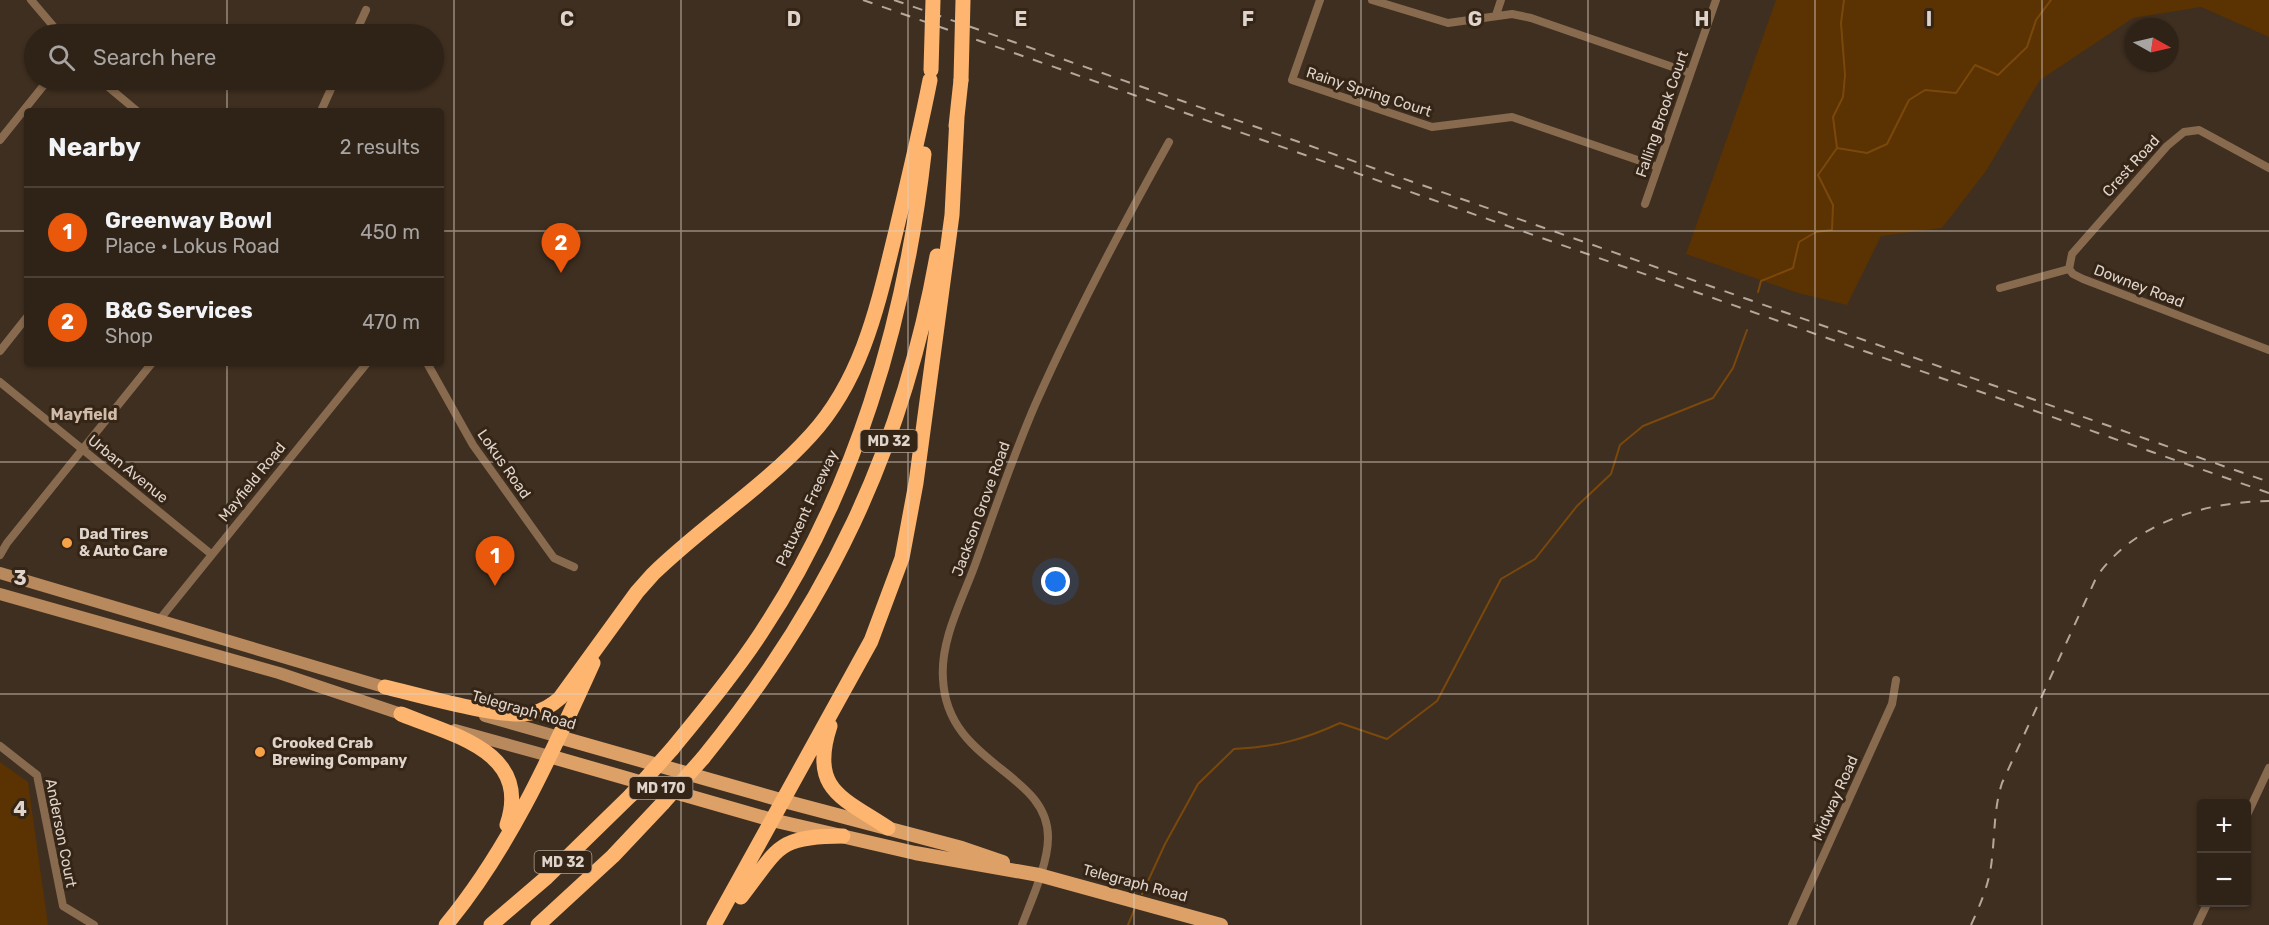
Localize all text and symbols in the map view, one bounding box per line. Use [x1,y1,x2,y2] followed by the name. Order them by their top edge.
[560,7,574,31] text: C
[787,7,801,31] text: D
[1015,7,1027,31] text: E
[1242,7,1254,31] text: F
[1468,7,1482,31] text: G
[1695,7,1709,31] text: H
[1926,7,1932,31] text: I
[2125,18,2179,72] north arrow
[24,24,444,90] search box
[45,41,78,74] icon: search
[93,44,216,71] text: Search here
[1632,48,1692,180] street label: Falling Brook Court
[1304,63,1434,121] street label: Rainy Spring Court
[2099,131,2163,201] street label: Crest Road
[48,132,141,163] text: Nearby
[340,135,420,159] text: 2 results
[105,207,272,234] text: Greenway Bowl
[63,220,72,244] text: 1
[360,220,420,244] text: 450 m
[542,224,580,273] pin: 2
[105,234,280,258] text: Place · Lokus Road
[2091,261,2187,311] street label: Downey Road
[105,297,253,324] text: B&G Services
[61,310,74,334] text: 2
[362,310,420,334] text: 470 m
[105,324,153,348] text: Shop
[51,405,117,424] district label: Mayfield
[474,426,534,502] street label: Lokus Road
[860,430,918,452] road number: MD 32
[84,431,172,507] street label: Urban Avenue
[215,439,289,525] street label: Mayfield Road
[948,439,1014,579] street label: Jackson Grove Road
[772,447,842,569] street label: Patuxent Freeway
[79,525,168,560] place label: Dad Tires & Auto Care
[60,536,74,550] marker: Dad Tires & Auto Care
[476,536,514,586] pin: 1
[13,566,27,590] text: 3
[1041,567,1070,596] your location
[470,686,578,734] street label: Telegraph Road
[272,734,407,769] place label: Crooked Crab Brewing Company
[253,745,267,759] marker: Crooked Crab Brewing Company
[1808,753,1862,843] street label: Midway Road
[42,777,80,889] street label: Anderson Court
[630,777,692,799] road number: MD 170
[13,797,27,821] text: 4
[2197,799,2251,907] map controls
[2197,799,2251,853] button: +
[534,851,592,873] road number: MD 32
[2197,853,2251,907] button: −
[1081,860,1189,906] street label: Telegraph Road

